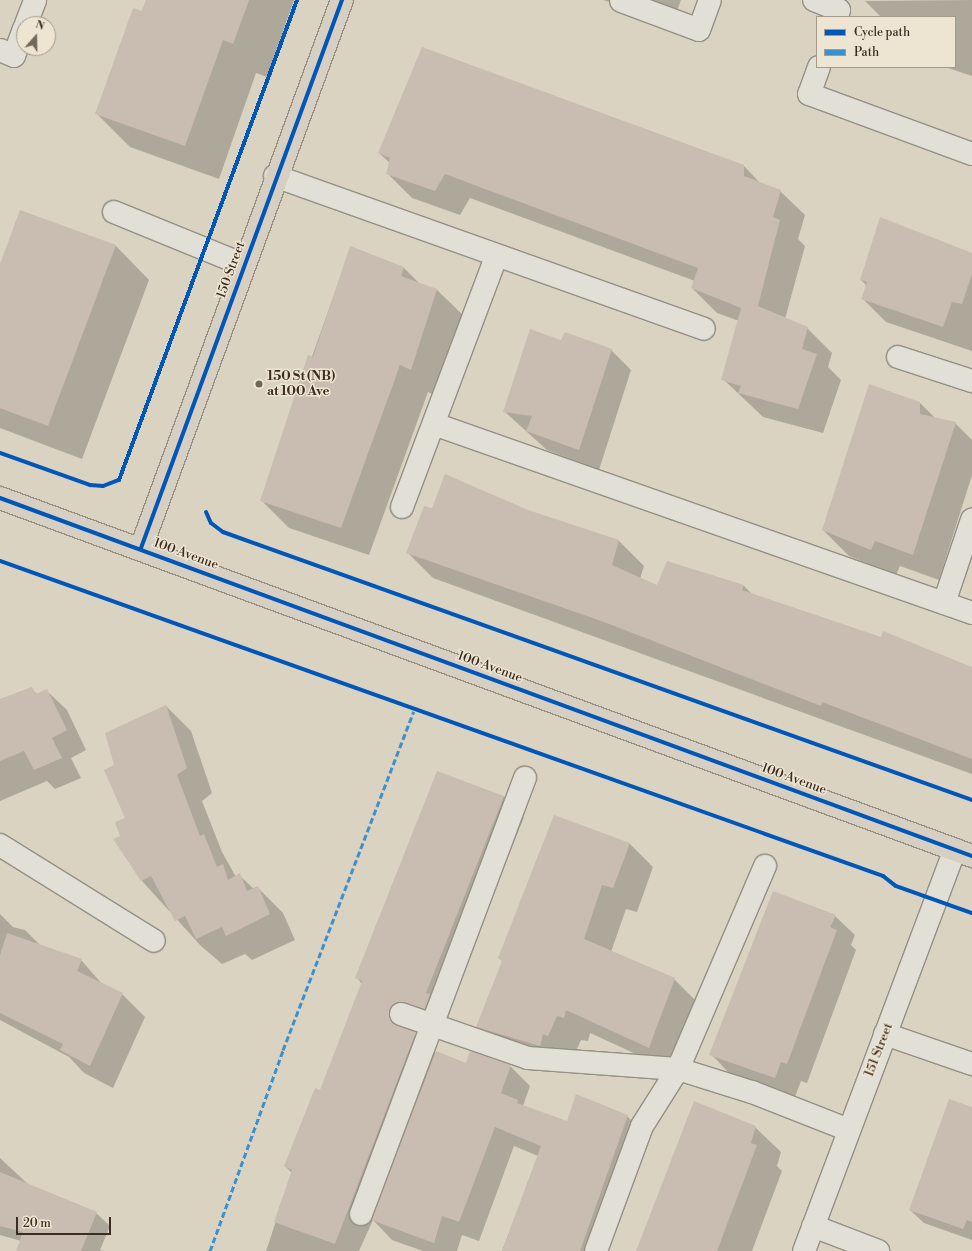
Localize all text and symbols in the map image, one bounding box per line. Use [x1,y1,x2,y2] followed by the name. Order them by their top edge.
[16,16,56,56] north arrow
[816,16,956,68] legend
[33,18,46,34] text: N
[854,25,910,40] text: Cycle path
[854,45,879,60] text: Path
[214,239,248,301] street label: 150 Street
[267,369,335,400] place label: 150 St (NB) at 100 Ave
[254,379,264,389] marker: 150 St (NB) at 100 Ave
[151,535,221,573] street label: 100 Avenue
[455,648,525,686] street label: 100 Avenue
[759,760,829,798] street label: 100 Avenue
[862,1021,896,1079] street label: 151 Street
[18,1209,113,1235] scale bar
[23,1216,51,1231] text: 20 m

